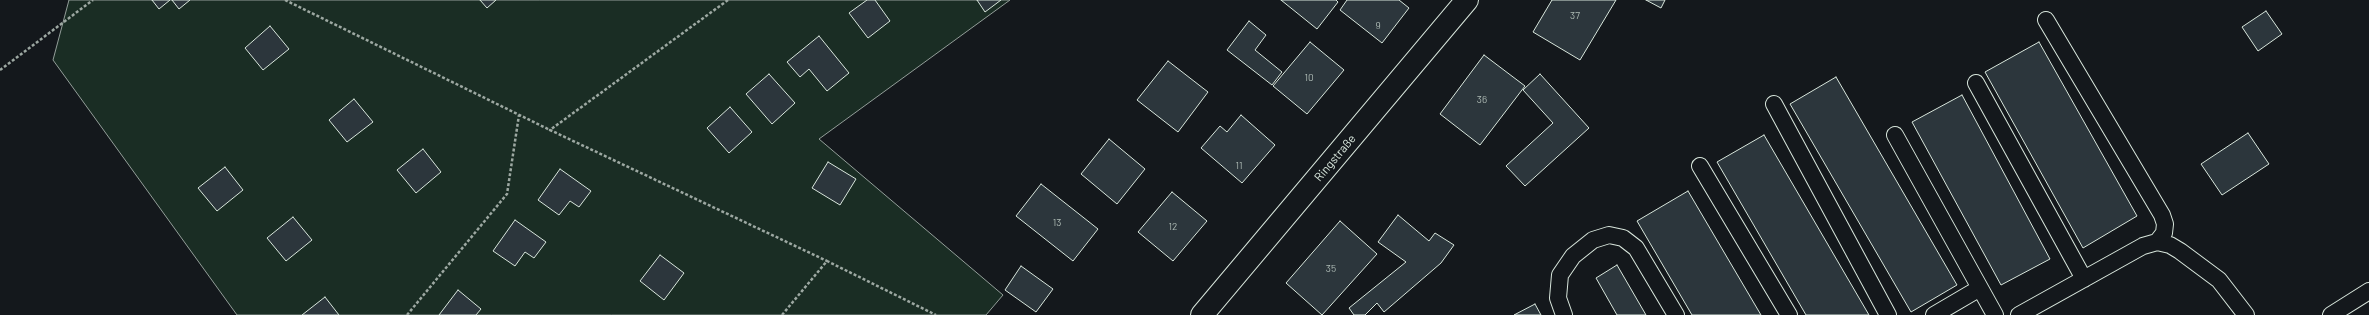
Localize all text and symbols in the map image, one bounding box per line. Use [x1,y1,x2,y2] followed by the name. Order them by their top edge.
[1570,10,1580,22] house number: 37
[1375,20,1381,32] house number: 9
[1304,72,1314,84] house number: 10
[1477,94,1487,106] house number: 36
[1311,132,1359,184] street label: Ringstraße
[1235,160,1243,172] house number: 11
[1053,217,1061,229] house number: 13
[1169,221,1177,233] house number: 12
[1326,263,1336,275] house number: 35

